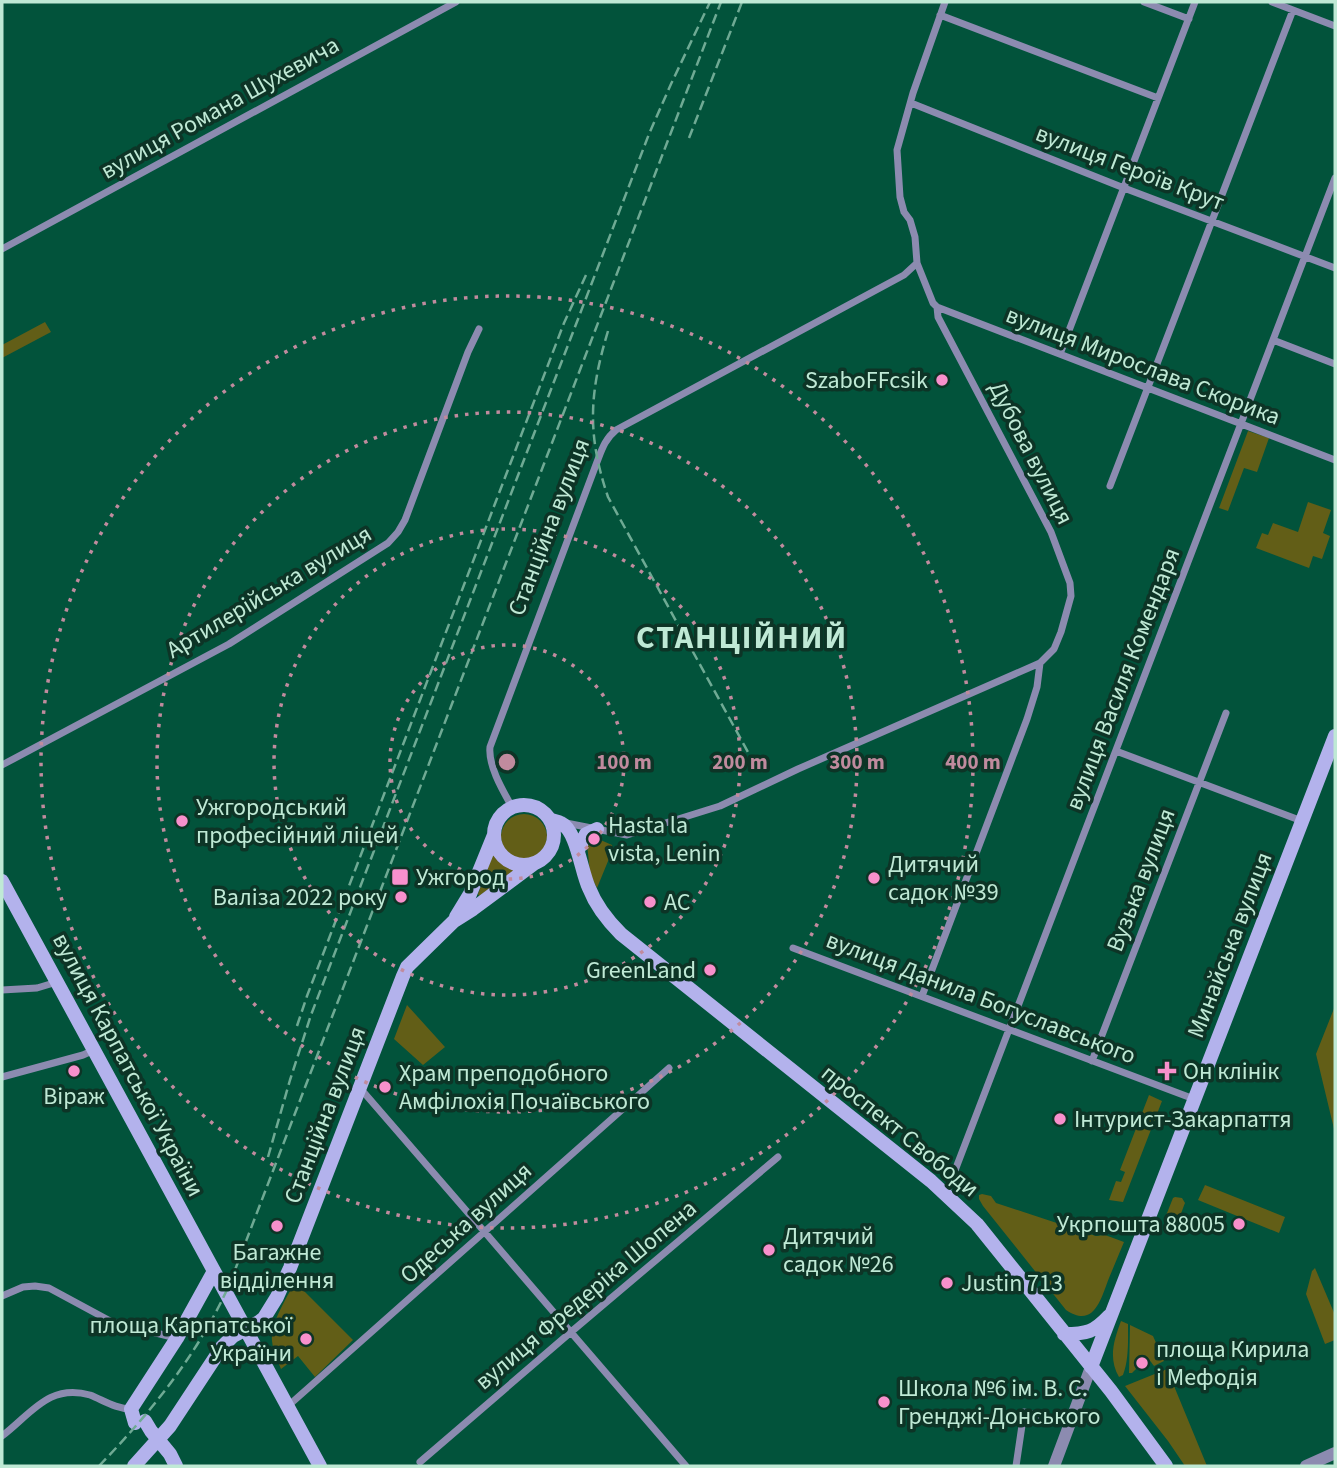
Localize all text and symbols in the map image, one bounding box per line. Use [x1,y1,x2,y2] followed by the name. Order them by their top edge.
[94,28,346,188] street label: вулиця Романа Шухевича
[1030,116,1230,220] street label: вулиця Героїв Крут
[1001,297,1285,435] street label: вулиця Мирослава Скорика
[805,363,928,398] place label: SzaboFFcsik
[934,372,950,388] marker: SzaboFFcsik
[980,375,1082,531] street label: Дубова вулиця
[499,433,599,621] street label: Станційна вулиця
[160,517,378,667] street label: Артилерійська вулиця
[1057,543,1189,815] street label: вулиця Василя Комендаря
[636,615,848,661] district label: СТАНЦІЙНИЙ
[596,747,652,777] text: 100 m
[712,747,768,777] text: 200 m
[829,747,885,777] text: 300 m
[945,747,1001,777] text: 400 m
[495,750,519,774] centre of rings
[196,790,398,853] place label: Ужгородський професійний ліцей
[1098,803,1184,957] street label: Вузька вулиця
[608,808,721,871] place label: Hasta la vista, Lenin
[174,813,190,829] marker: Ужгородський професійний ліцей
[586,831,602,847] marker: Hasta la vista, Lenin
[888,847,999,910] place label: Дитячий садок №39
[1178,847,1282,1043] street label: Минайська вулиця
[416,860,505,895] place label: Ужгород
[390,867,410,887] marker: Ужгород
[866,870,882,886] marker: Дитячий садок №39
[213,880,387,915] place label: Валіза 2022 року
[664,885,691,920] place label: AC
[393,889,409,905] marker: Валіза 2022 року
[642,894,658,910] marker: AC
[821,923,1141,1073] street label: вулиця Данила Богуславського
[43,927,213,1203] street label: вулиця Карпатської України
[586,953,696,988] place label: GreenLand
[702,962,718,978] marker: GreenLand
[275,1021,375,1209] street label: Станційна вулиця
[1183,1054,1279,1089] place label: Он клінік
[399,1056,650,1119] place label: Храм преподобного Амфілохія Почаївського
[813,1056,987,1206] street label: проспект Свободи
[1157,1061,1177,1081] marker: Он клінік
[66,1063,82,1079] marker: Віраж
[43,1079,105,1114] place label: Віраж
[377,1079,393,1095] marker: Храм преподобного Амфілохія Почаївського
[1074,1102,1292,1137] place label: Інтурист-Закарпаття
[1052,1111,1068,1127] marker: Інтурист-Закарпаття
[392,1154,540,1292] street label: Одеська вулиця
[467,1192,705,1398] street label: вулиця Фредеріка Шопена
[1057,1207,1225,1242] place label: Укрпошта 88005
[1231,1216,1247,1232] marker: Укрпошта 88005
[269,1218,285,1234] marker: Багажне відділення
[783,1219,894,1282] place label: Дитячий садок №26
[220,1235,334,1298] place label: Багажне відділення
[761,1242,777,1258] marker: Дитячий садок №26
[961,1266,1063,1301] place label: Justin 713
[939,1275,955,1291] marker: Justin 713
[90,1308,293,1371] place label: площа Карпатської України
[298,1331,314,1347] marker: площа Карпатської України
[1156,1332,1309,1395] place label: площа Кирила і Мефодія
[1134,1355,1150,1371] marker: площа Кирила і Мефодія
[898,1371,1100,1434] place label: Школа №6 ім. В. С. Гренджі-Донського
[876,1394,892,1410] marker: Школа №6 ім. В. С. Гренджі-Донського

